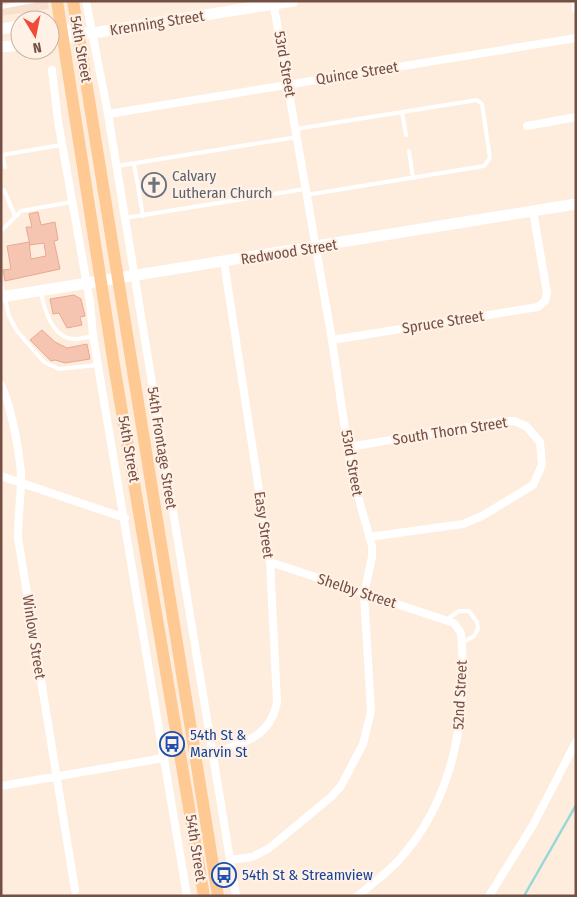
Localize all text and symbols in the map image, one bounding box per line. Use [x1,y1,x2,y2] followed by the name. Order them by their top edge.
[109,7,205,39] street label: Krenning Street
[10,10,60,60] north arrow
[66,14,96,84] street label: 54th Street
[270,30,300,99] street label: 53rd Street
[32,38,43,56] text: N
[315,58,399,88] street label: Quince Street
[172,167,272,202] place label: Calvary Lutheran Church
[141,172,167,198] church icon: Calvary Lutheran Church
[239,235,339,269] street label: Redwood Street
[401,307,485,337] street label: Spruce Street
[143,385,181,511] street label: 54th Frontage Street
[391,413,509,449] street label: South Thorn Street
[114,414,144,484] street label: 54th Street
[337,429,367,498] street label: 53rd Street
[250,490,278,560] street label: Easy Street
[315,570,399,612] street label: Shelby Street
[18,594,50,680] street label: Winlow Street
[449,660,471,730] street label: 52nd Street
[190,726,248,761] place label: 54th St & Marvin St
[159,731,185,757] bus stop icon: 54th St & Marvin St
[182,813,210,883] street label: 54th Street
[211,862,237,888] bus stop icon: 54th St & Streamview
[242,866,373,884] place label: 54th St & Streamview

